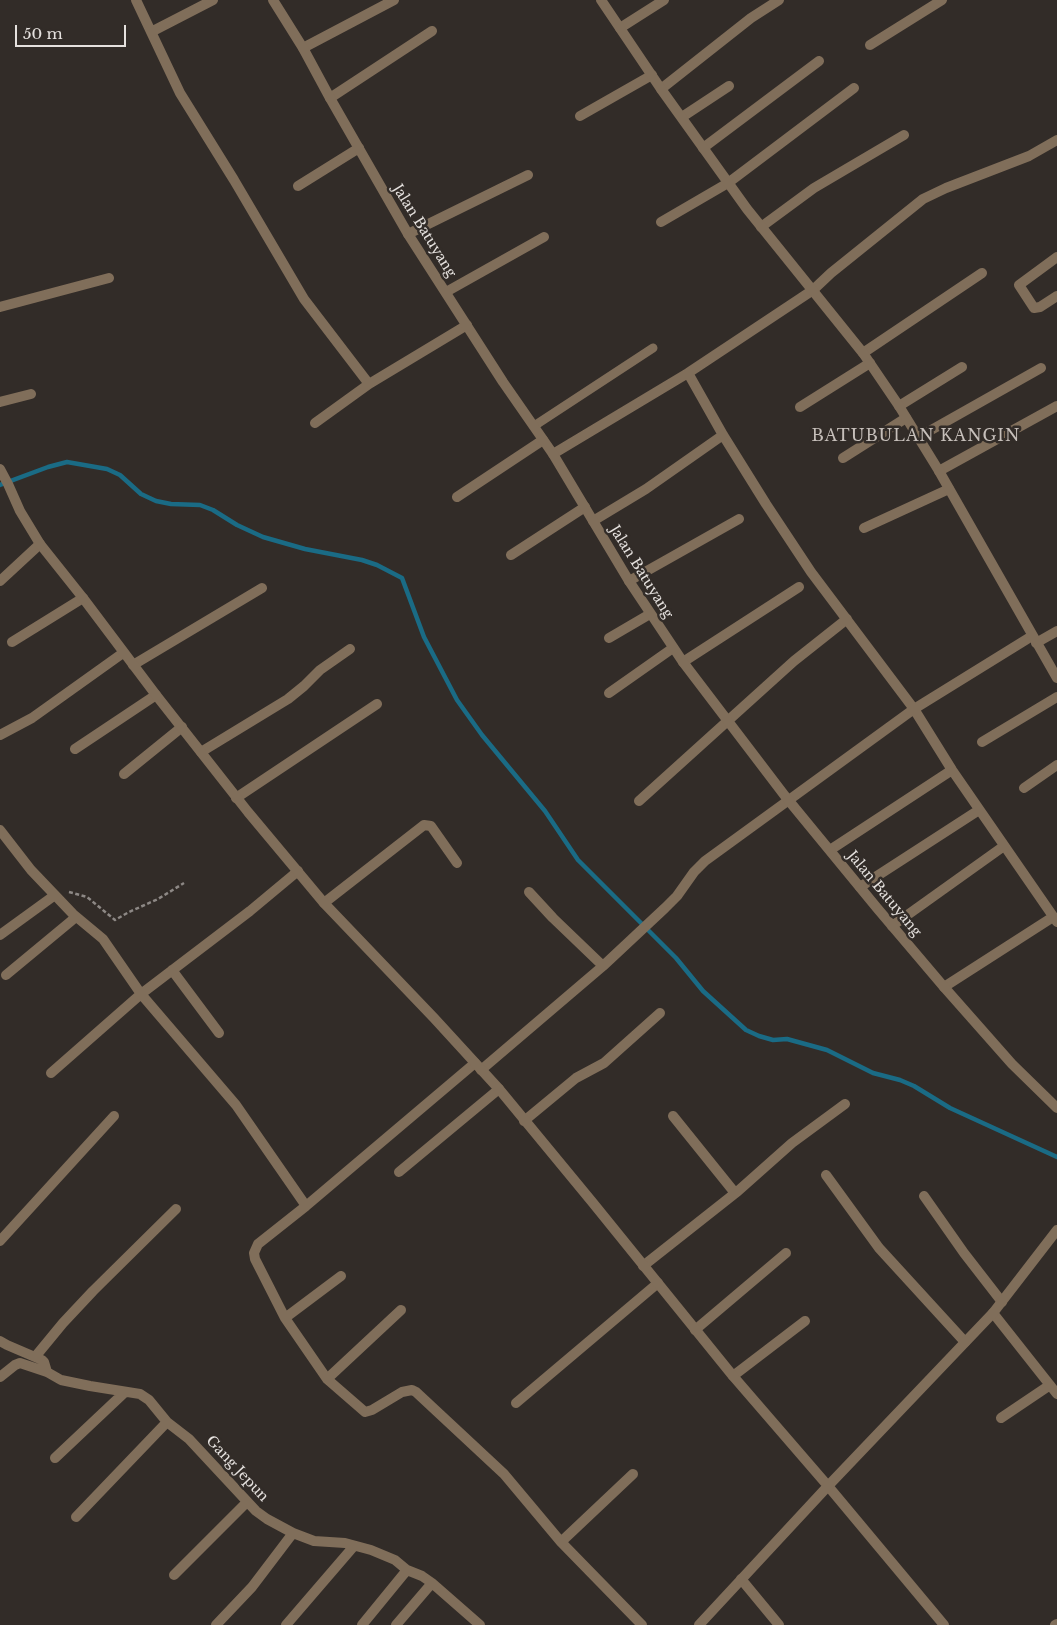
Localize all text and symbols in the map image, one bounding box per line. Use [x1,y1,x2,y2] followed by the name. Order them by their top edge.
[18,15,129,47] scale bar
[23,24,63,43] text: 50 m
[389,181,459,281] street label: Jalan Batuyang
[810,426,1022,446] district label: BATUBULAN KANGIN
[606,522,676,622] street label: Jalan Batuyang
[843,848,925,940] street label: Jalan Batuyang
[202,1433,272,1505] street label: Gang Jepun

